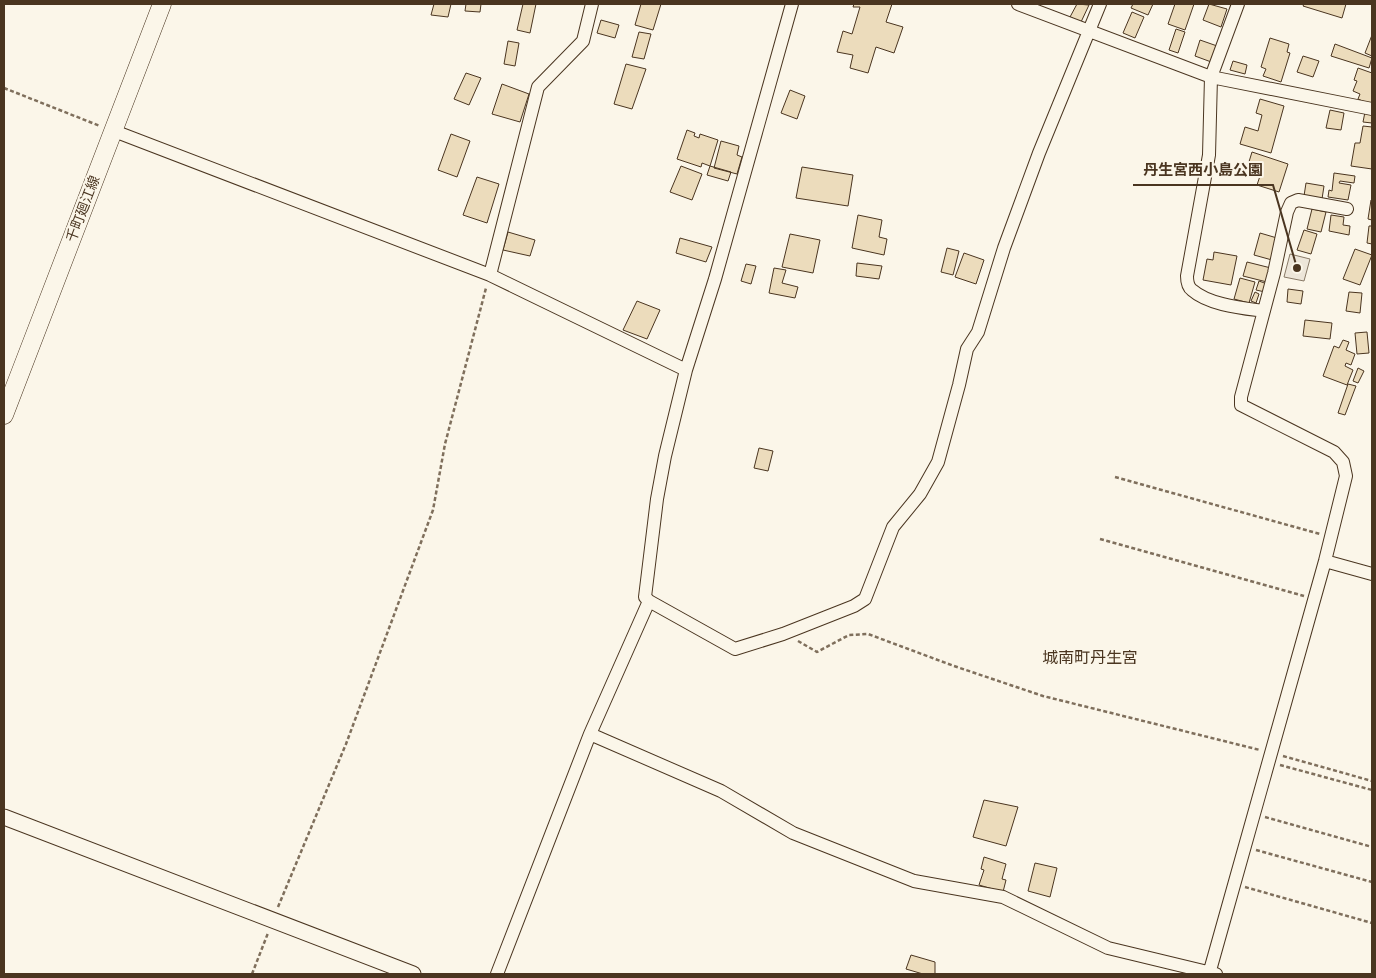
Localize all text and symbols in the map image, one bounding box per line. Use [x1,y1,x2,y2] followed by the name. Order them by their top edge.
[1133,155,1273,185] callout: 丹生宮西小島公園
[1143,160,1263,180] text: 丹生宮西小島公園
[62,173,104,245] street label: 千町廻江線
[1042,647,1138,669] district label: 城南町丹生宮

